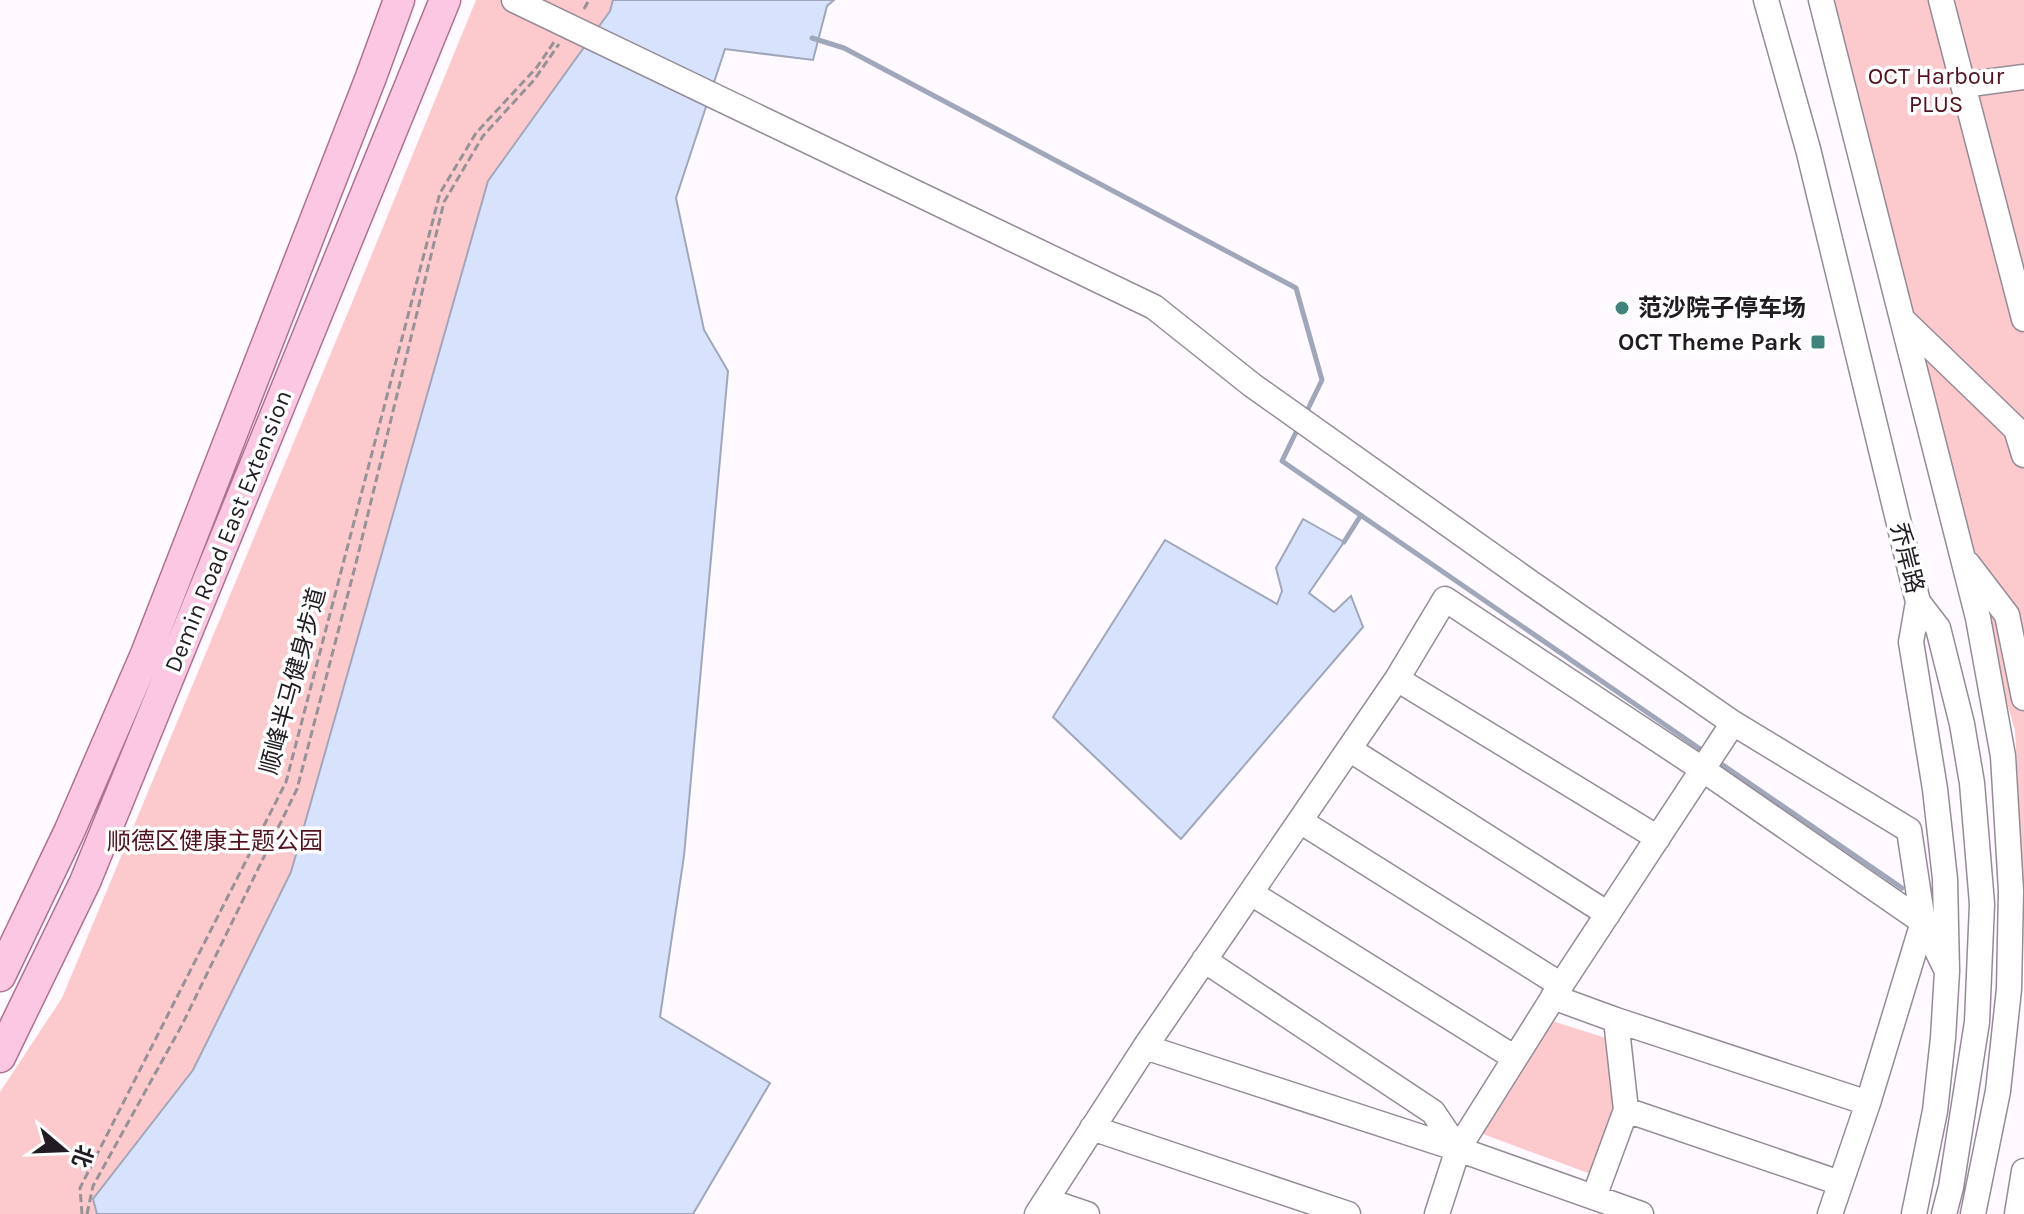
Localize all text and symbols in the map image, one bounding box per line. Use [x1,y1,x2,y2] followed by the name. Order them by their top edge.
[1868,62,2005,118] park label: OCT Harbour PLUS
[1638,294,1806,322] place label: 范沙院子停车场
[1613,299,1631,317] marker: 范沙院子停车场
[1618,328,1802,356] place label: OCT Theme Park
[1809,333,1827,351] marker: OCT Theme Park
[158,386,298,676] street label: Demin Road East Extension
[1885,520,1929,596] street label: 乔岸路
[255,585,331,777] street label: 顺峰半马健身步道
[107,827,323,855] park label: 顺德区健康主题公园
[24,1110,104,1190] north arrow
[66,1142,98,1171] text: 北

